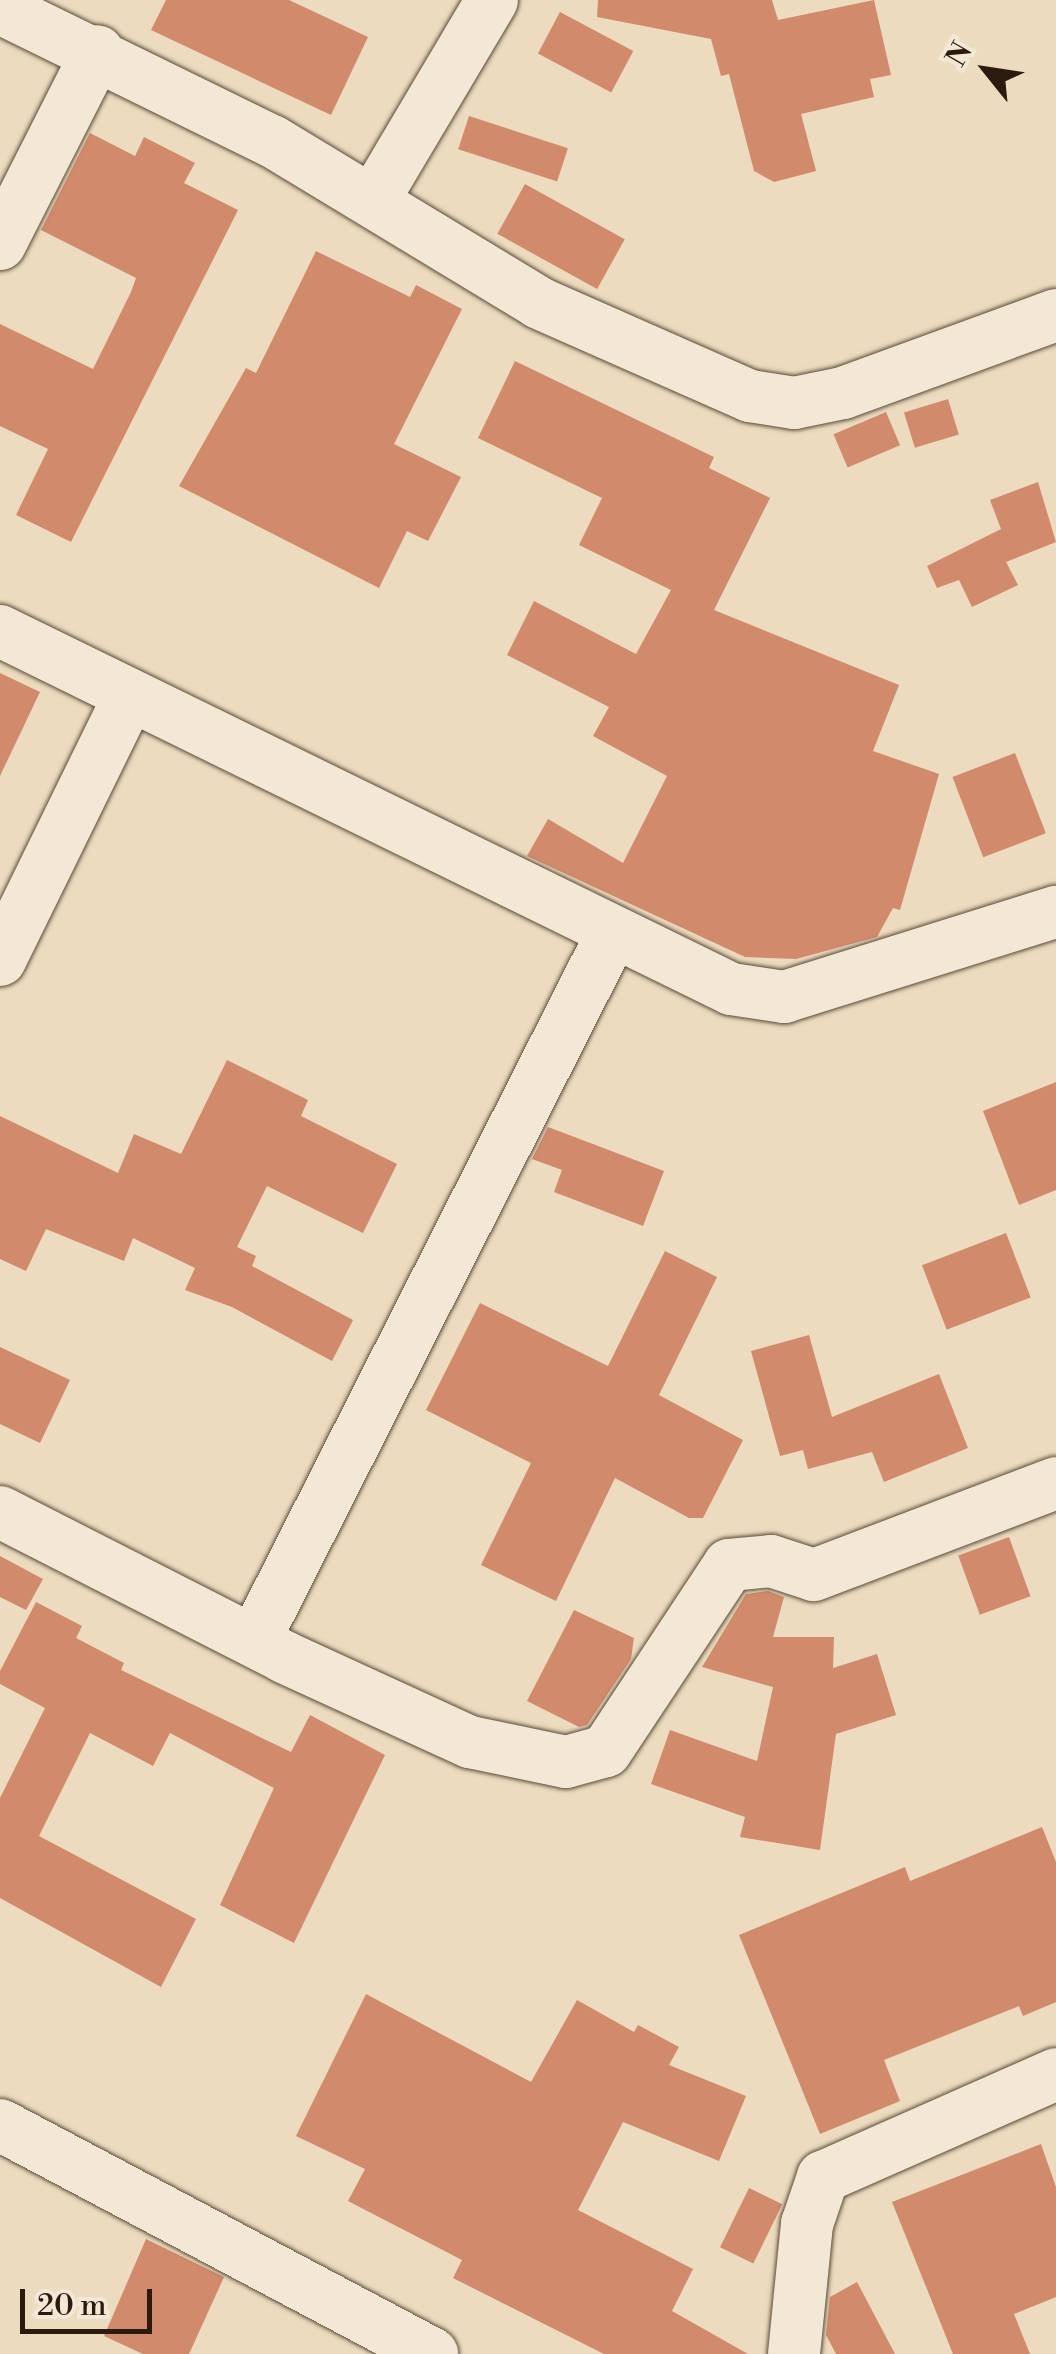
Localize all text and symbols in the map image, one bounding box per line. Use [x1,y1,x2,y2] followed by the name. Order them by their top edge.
[936,20,1036,120] north arrow
[939,36,980,73] text: N
[25,2269,158,2331] scale bar
[37,2287,106,2325] text: 20 m

